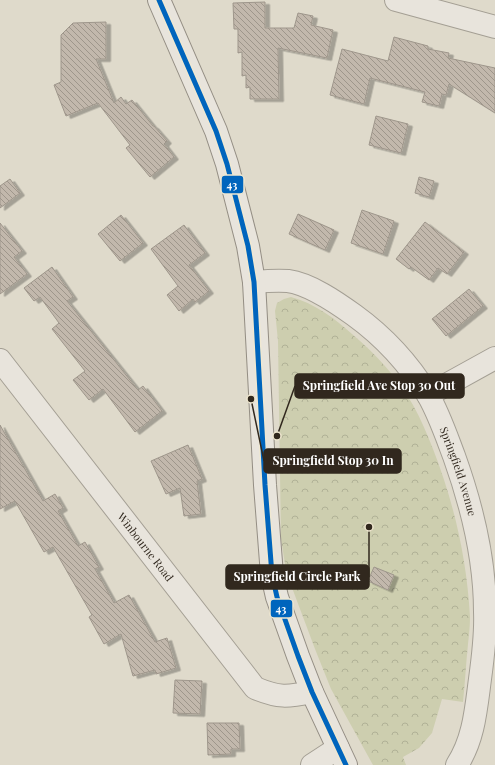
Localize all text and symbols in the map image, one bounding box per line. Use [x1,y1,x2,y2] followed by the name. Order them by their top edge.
[221,175,244,194] line badge: 43
[227,177,238,192] text: 43
[295,374,464,398] callout: Springfield Ave Stop 30 Out
[303,377,456,393] text: Springfield Ave Stop 30 Out
[437,424,480,518] street label: Springfield Avenue
[264,449,401,473] callout: Springfield Stop 30 In
[272,452,394,468] text: Springfield Stop 30 In
[114,509,178,585] street label: Winbourne Road
[226,565,369,589] callout: Springfield Circle Park
[233,568,362,584] text: Springfield Circle Park
[270,599,293,618] line badge: 43
[276,601,287,616] text: 43

